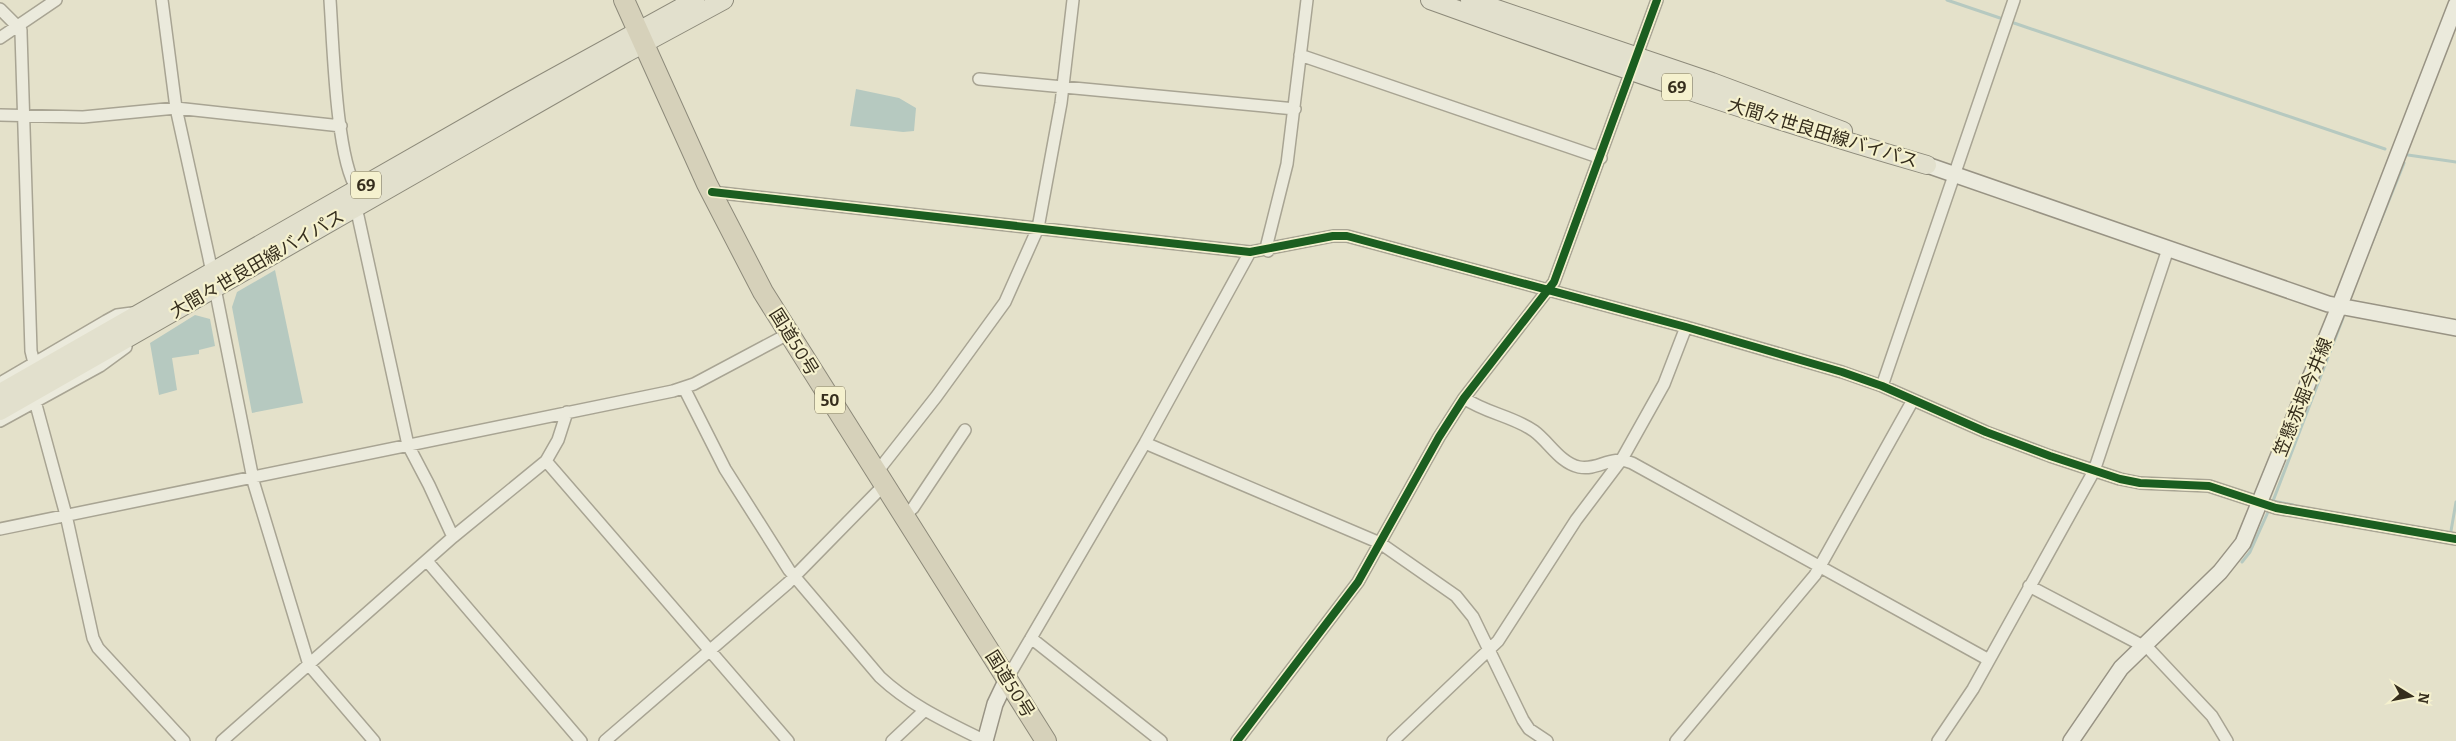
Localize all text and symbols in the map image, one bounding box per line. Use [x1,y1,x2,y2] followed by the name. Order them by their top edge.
[1662,74,1692,100] road number: 69
[1725,94,1921,172] street label: 大間々世良田線バイパス
[351,172,381,198] road number: 69
[166,205,348,323] street label: 大間々世良田線バイパス
[765,304,823,380] street label: 国道50号
[2269,334,2337,460] street label: 笠懸赤堀今井線
[815,386,845,414] road number: 50
[981,646,1039,722] street label: 国道50号
[2386,671,2436,721] north arrow
[2414,691,2433,705] text: N

